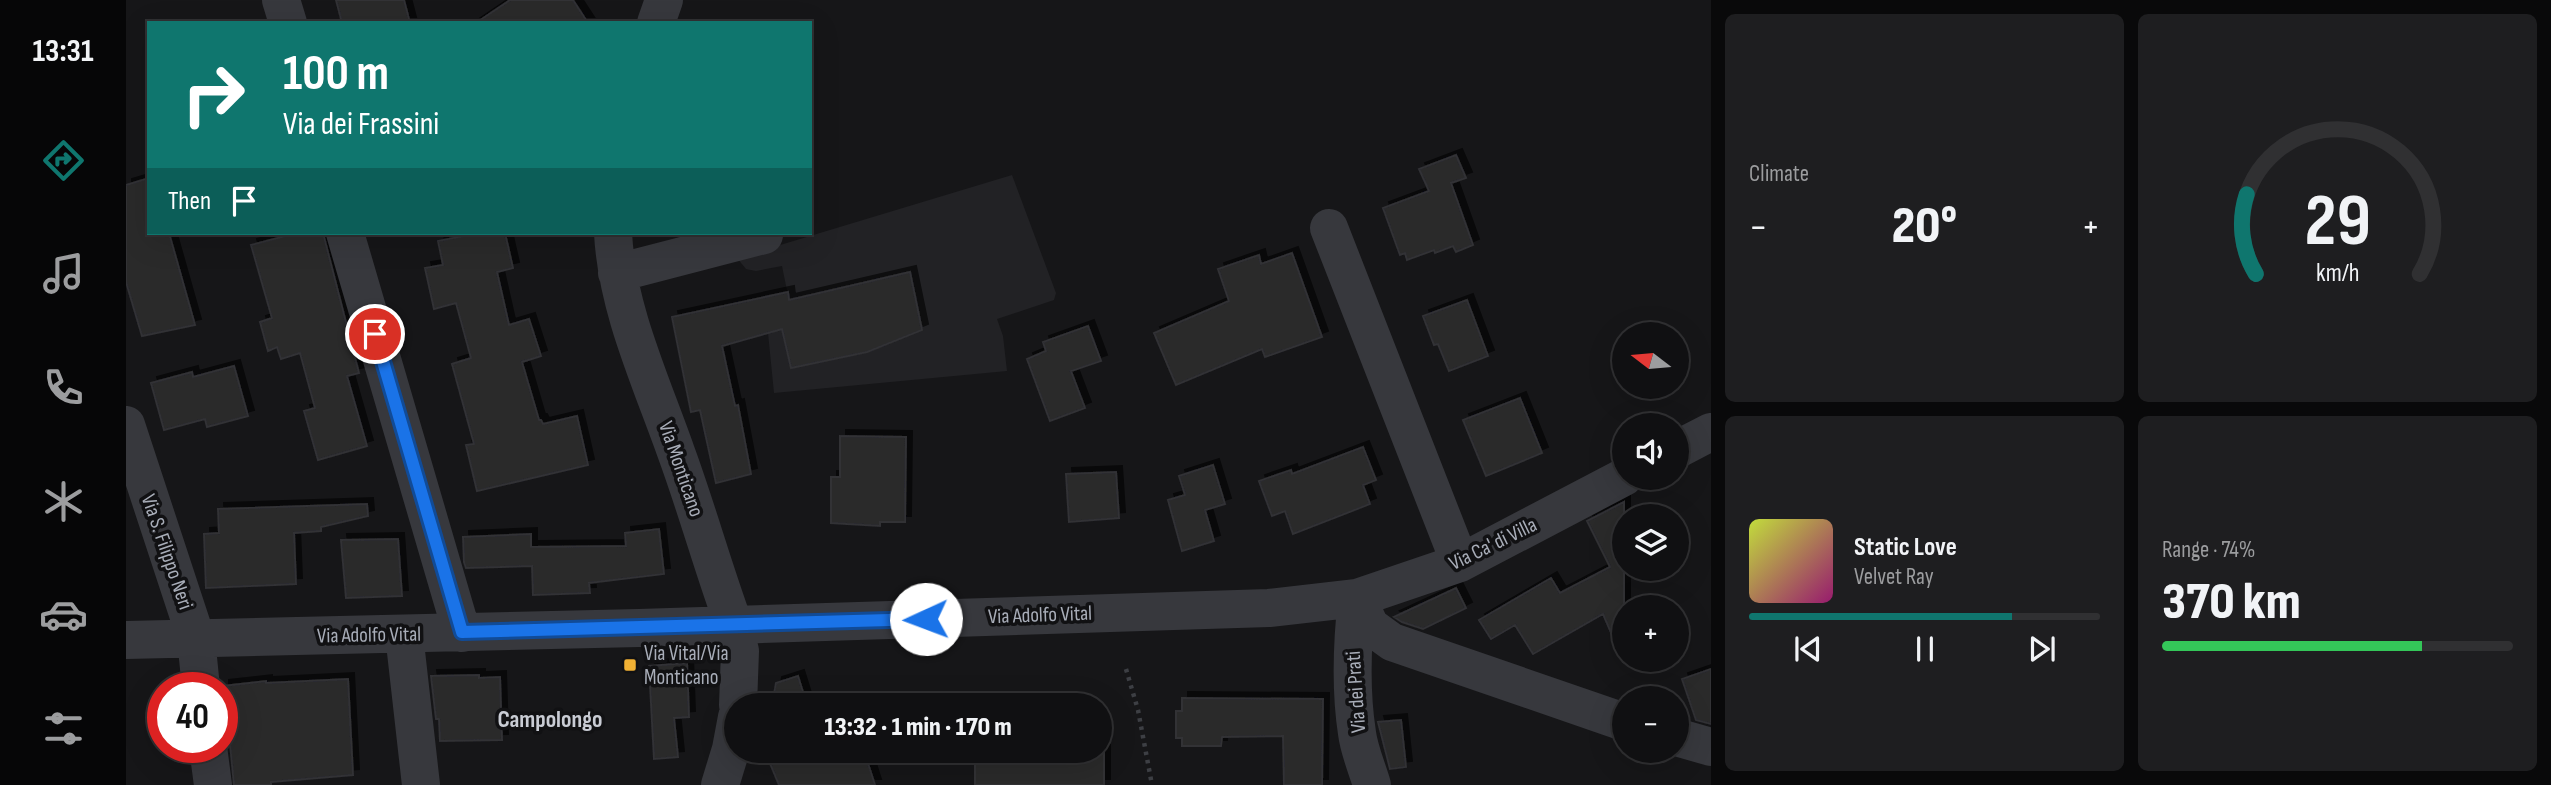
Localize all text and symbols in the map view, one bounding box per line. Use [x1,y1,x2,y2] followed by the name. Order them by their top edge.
[33,32,93,71] text: 13:31
[283,45,389,104] text: 100 m
[168,49,259,140] icon: right
[283,105,439,144] text: Via dei Frassini
[39,136,88,185] icon: directions
[1749,160,1809,188] text: Climate
[2304,178,2371,266] text: 29
[225,182,263,220] icon: arrive
[168,186,211,217] text: Then
[1892,195,1957,258] text: 20°
[1749,205,1768,250] text: −
[2081,205,2100,250] text: +
[39,249,88,298] icon: music
[2316,258,2359,289] text: km/h
[345,304,405,364] pin
[356,315,394,353] icon: arrive
[1612,322,1689,399] north arrow
[1612,322,1689,763] map controls
[39,363,88,412] icon: phone
[1612,413,1689,490] button: sound
[653,418,709,520] street label: Via Monticano
[39,477,88,526] icon: climate
[136,491,198,613] street label: Via S. Filippo Neri
[1612,504,1689,581] button: layers
[1445,512,1541,576] street label: Via Ca' di Villa
[1854,532,1957,563] text: Static Love
[2162,536,2256,564] text: Range · 74%
[1854,563,1934,591] text: Velvet Ray
[2162,571,2301,634] text: 370 km
[889,582,963,656] position arrow
[39,590,88,639] icon: car
[1612,595,1689,672] button: +
[988,601,1092,629] street label: Via Adolfo Vital
[317,622,421,648] street label: Via Adolfo Vital
[1789,630,1827,668] icon: previous
[1906,630,1944,668] icon: pause
[2023,630,2061,668] icon: next
[644,641,728,690] place label: Via Vital/Via Monticano
[1341,650,1371,734] street label: Via dei Prati
[622,657,638,673] marker: Via Vital/Via Monticano
[147,672,238,763] speed limit sign: 40
[1612,686,1689,763] button: −
[39,704,88,753] icon: filters
[497,705,603,734] district label: Campolongo
[824,712,1012,743] text: 13:32 · 1 min · 170 m

